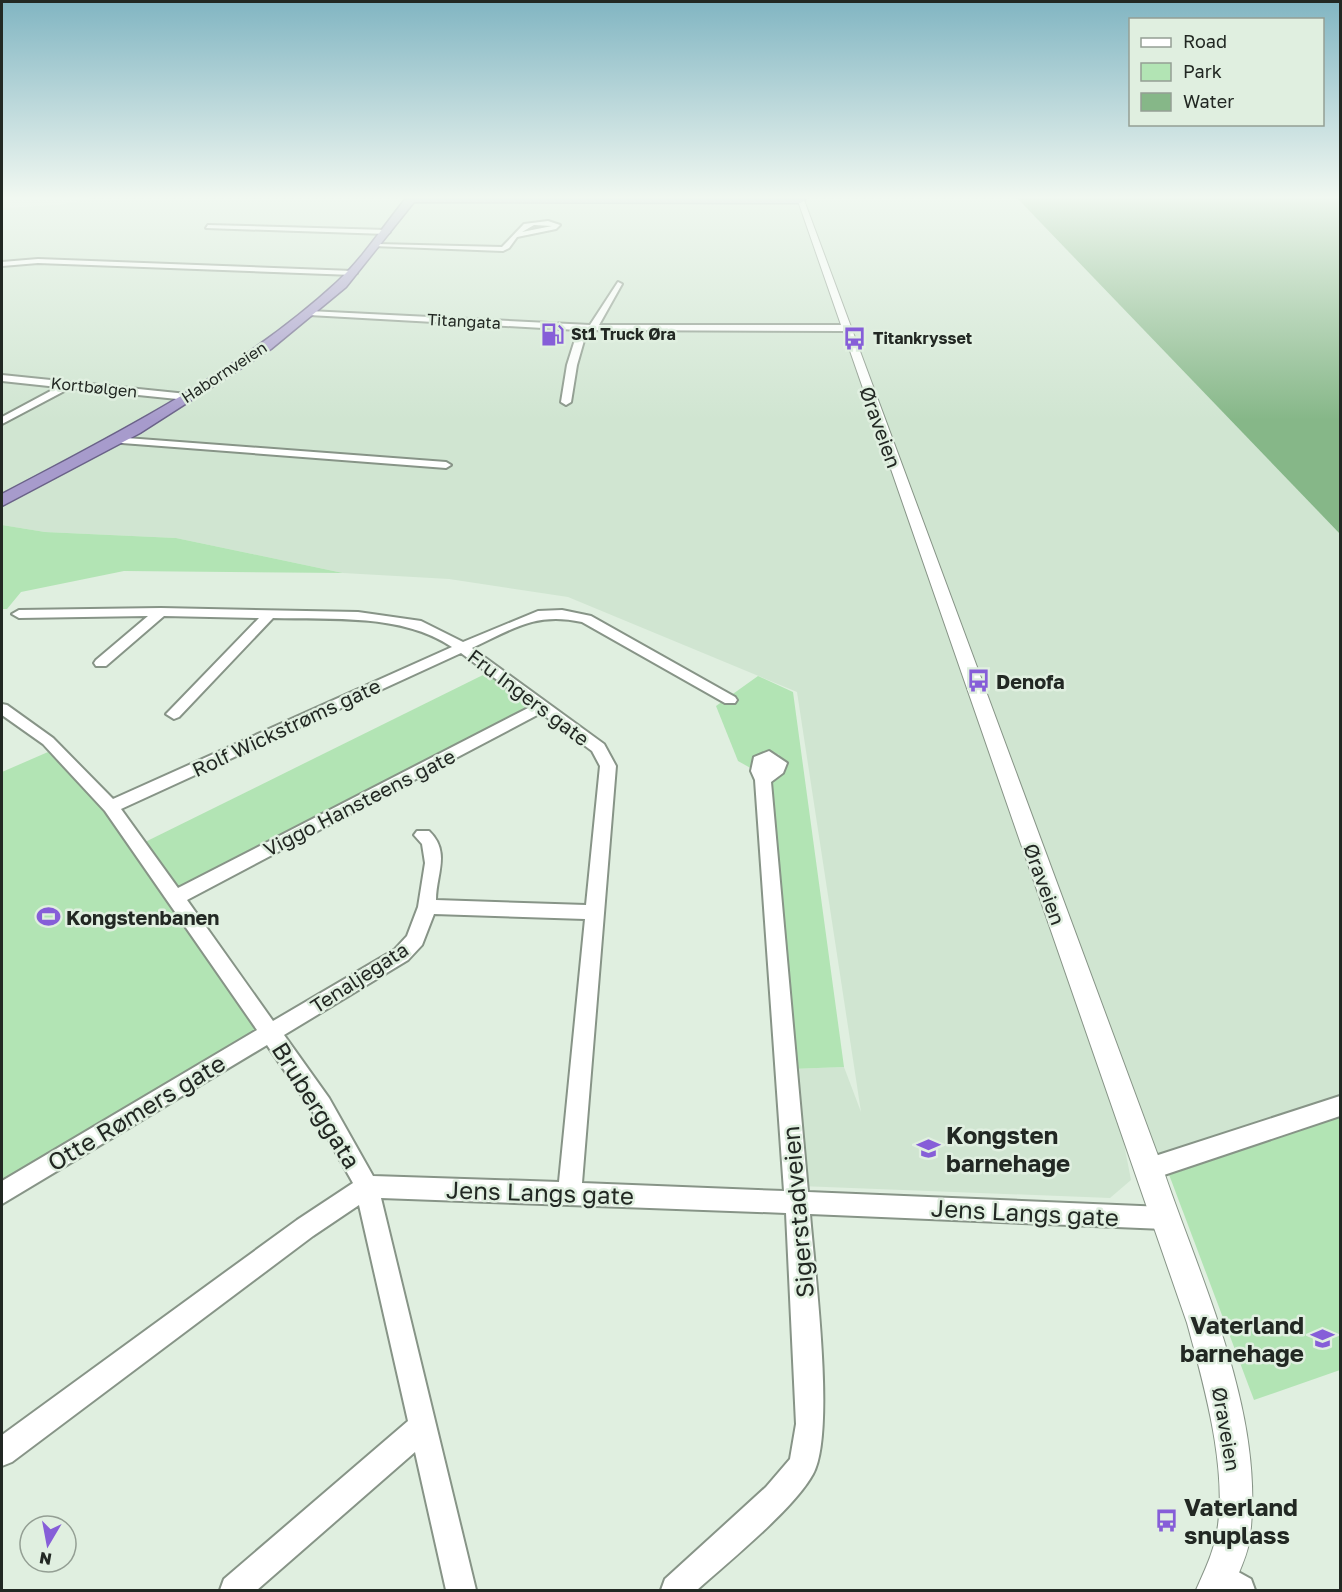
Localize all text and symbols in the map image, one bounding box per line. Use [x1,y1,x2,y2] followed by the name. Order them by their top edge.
[1129,18,1324,126] legend
[1183,30,1227,52] text: Road
[1183,60,1222,82] text: Park
[1183,90,1234,112] text: Water
[427,309,501,333] street label: Titangata
[540,321,566,347] fuel station icon: St1 Truck Øra
[571,324,676,344] place label: St1 Truck Øra
[842,325,868,351] bus stop icon: Titankrysset
[873,328,972,348] place label: Titankrysset
[178,337,270,407] street label: Habornveien
[50,373,138,401] street label: Kortbølgen
[855,383,907,471] street label: Øraveien
[464,644,594,750] street label: Fru Ingers gate
[965,668,991,694] bus stop icon: Denofa
[996,669,1065,693] place label: Denofa
[188,673,384,781] street label: Rolf Wickstrøms gate
[259,743,459,861] street label: Viggo Hansteens gate
[1019,840,1071,928] street label: Øraveien
[35,904,61,930] sports icon: Kongstenbanen
[66,905,219,929] place label: Kongstenbanen
[306,936,412,1018] street label: Tenaljegata
[267,1036,367,1174] street label: Bruberggata
[42,1048,230,1176] street label: Otte Rømers gate
[946,1120,1070,1177] place label: Kongsten barnehage
[775,1125,819,1299] street label: Sigerstadveien
[915,1135,941,1161] school or university icon: Kongsten barnehage
[446,1174,634,1210] street label: Jens Langs gate
[930,1193,1120,1231] street label: Jens Langs gate
[1180,1310,1304,1367] place label: Vaterland barnehage
[1309,1325,1335,1351] school or university icon: Vaterland barnehage
[1208,1385,1246,1473] street label: Øraveien
[1184,1492,1298,1549] place label: Vaterland snuplass
[1153,1507,1179,1533] bus stop icon: Vaterland snuplass
[18,1514,78,1574] north arrow
[38,1548,53,1570] text: N

